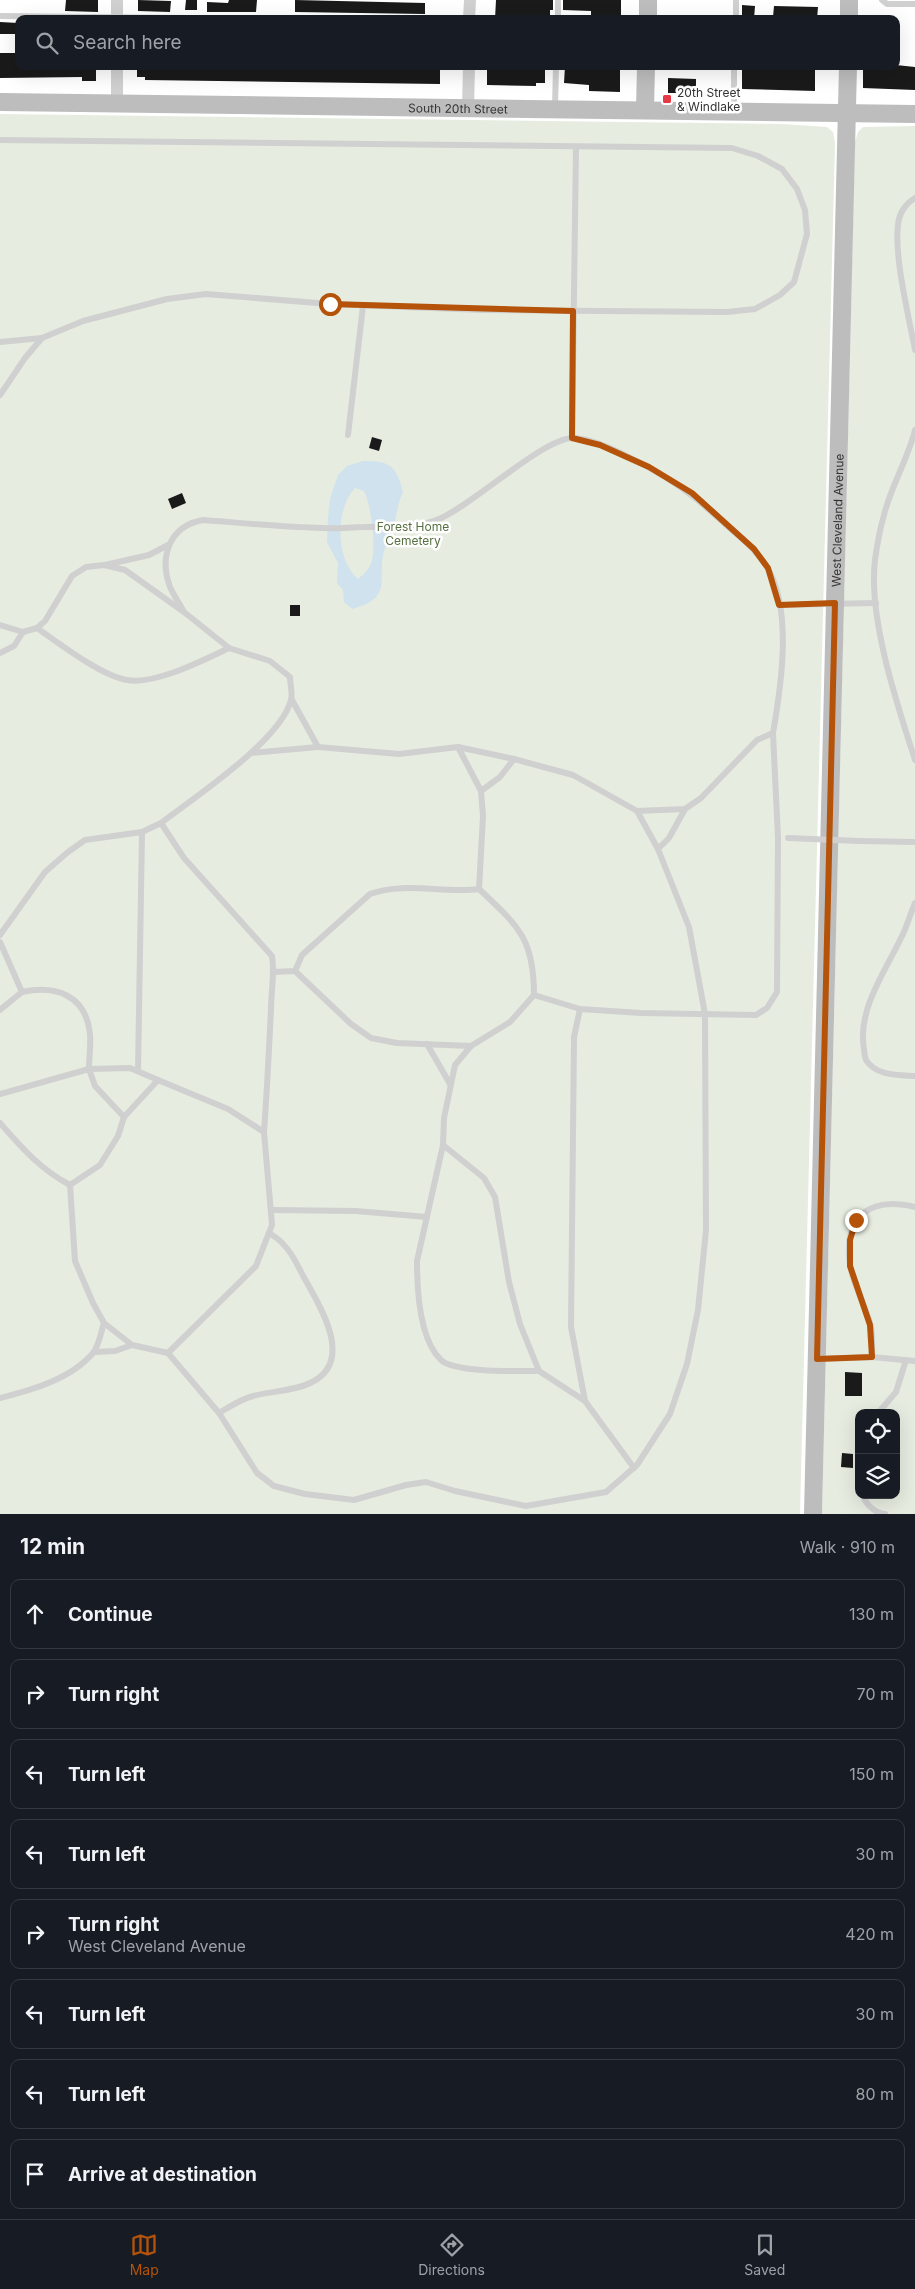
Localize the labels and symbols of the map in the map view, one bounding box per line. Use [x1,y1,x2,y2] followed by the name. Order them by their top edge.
[677,85,740,114] place label: 20th Street & Windlake
[661,93,673,105] marker: 20th Street & Windlake
[408,100,508,116] street label: South 20th Street
[319,293,342,316] route start
[828,453,846,587] street label: West Cleveland Avenue
[377,519,449,548] park label: Forest Home Cemetery
[845,1209,868,1232] route end

